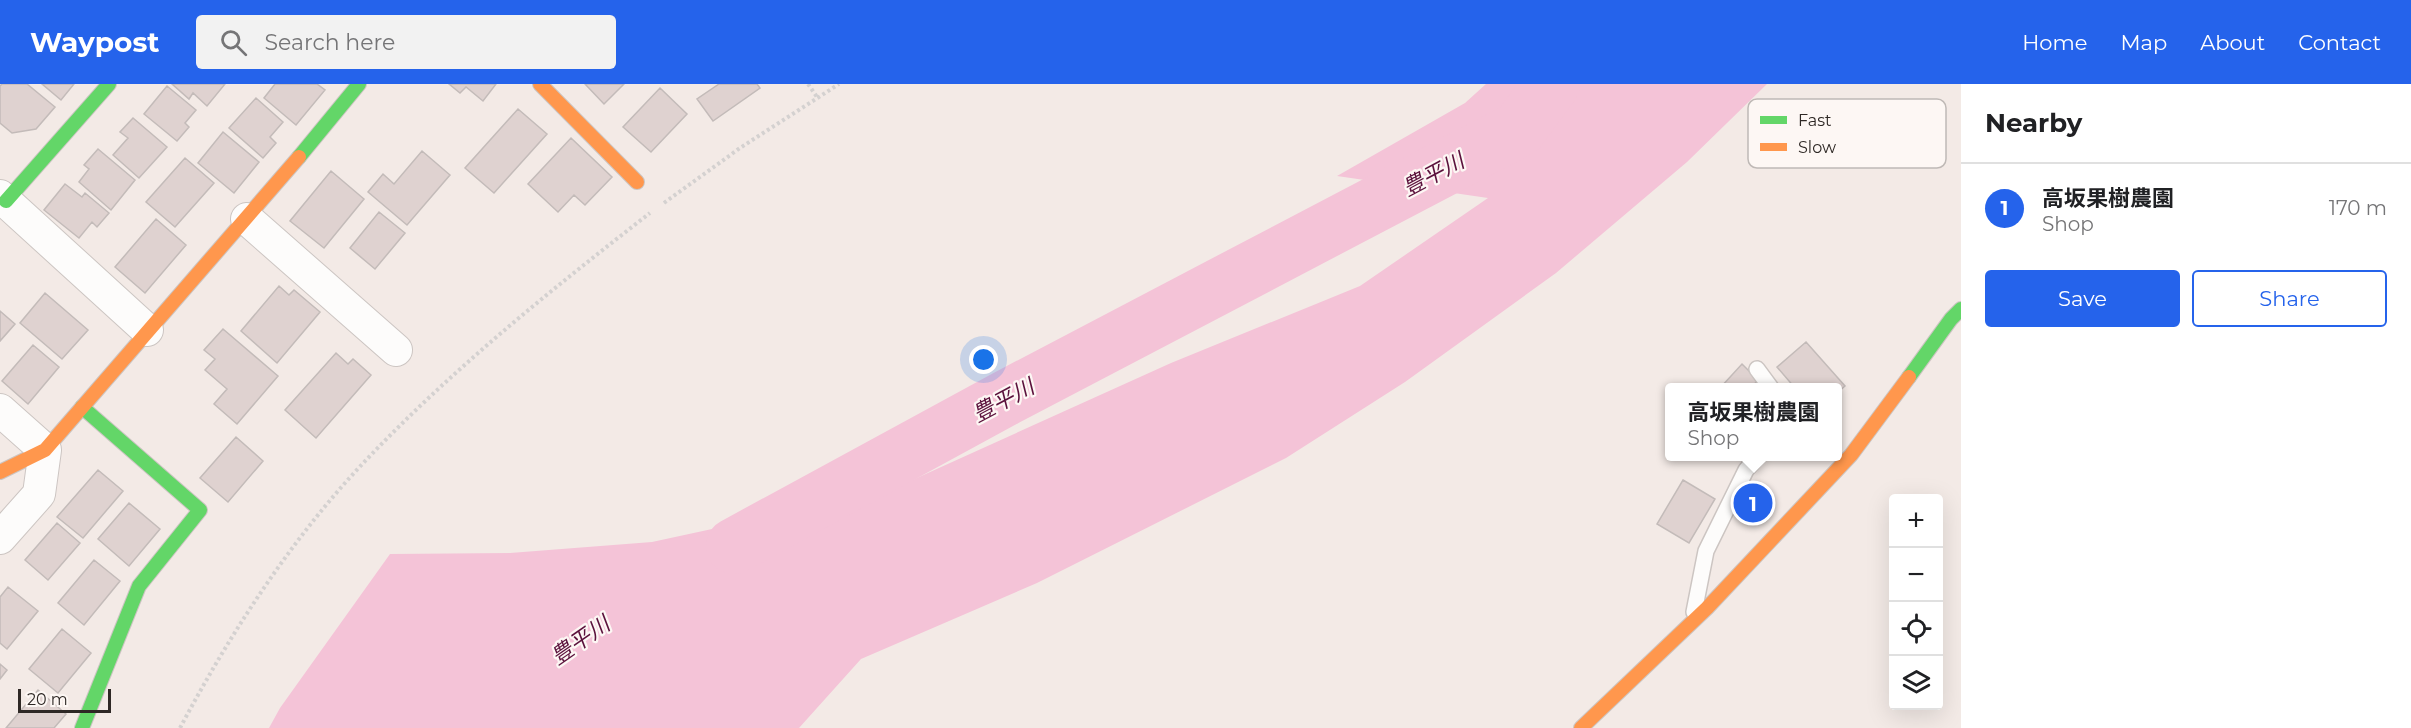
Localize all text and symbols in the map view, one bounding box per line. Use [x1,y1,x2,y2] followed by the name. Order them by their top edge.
[196,15,616,69] search box
[30,25,160,59] text: Waypost
[217,26,250,59] icon: search
[265,29,395,56] text: Search here
[2022,30,2087,55] text: Home
[2120,30,2167,55] text: Map
[2200,30,2265,55] text: About
[2298,30,2381,55] text: Contact
[1748,99,1946,168] legend
[1985,107,2082,139] text: Nearby
[1798,111,1832,130] text: Fast
[1798,138,1836,157] text: Slow
[1398,146,1470,202] water label: 豊平川
[2042,185,2174,212] text: 高坂果樹農園
[2001,196,2008,220] text: 1
[2329,196,2387,220] text: 170 m
[2042,212,2094,236] text: Shop
[1985,270,2180,327] button: Save
[2192,270,2387,327] button: Share
[969,345,998,374] your location
[968,372,1040,428] water label: 豊平川
[1665,383,1842,461] popup
[1687,399,1820,426] text: 高坂果樹農園
[1687,426,1739,450] text: Shop
[1734,480,1772,526] pin: 1
[1889,494,1943,710] map controls
[1889,494,1943,548] button: +
[1889,548,1943,602] button: −
[1889,602,1943,656] button: locate
[546,609,617,670] water label: 豊平川
[1889,656,1943,710] button: layers
[18,686,111,714] scale bar
[27,690,68,709] text: 20 m

